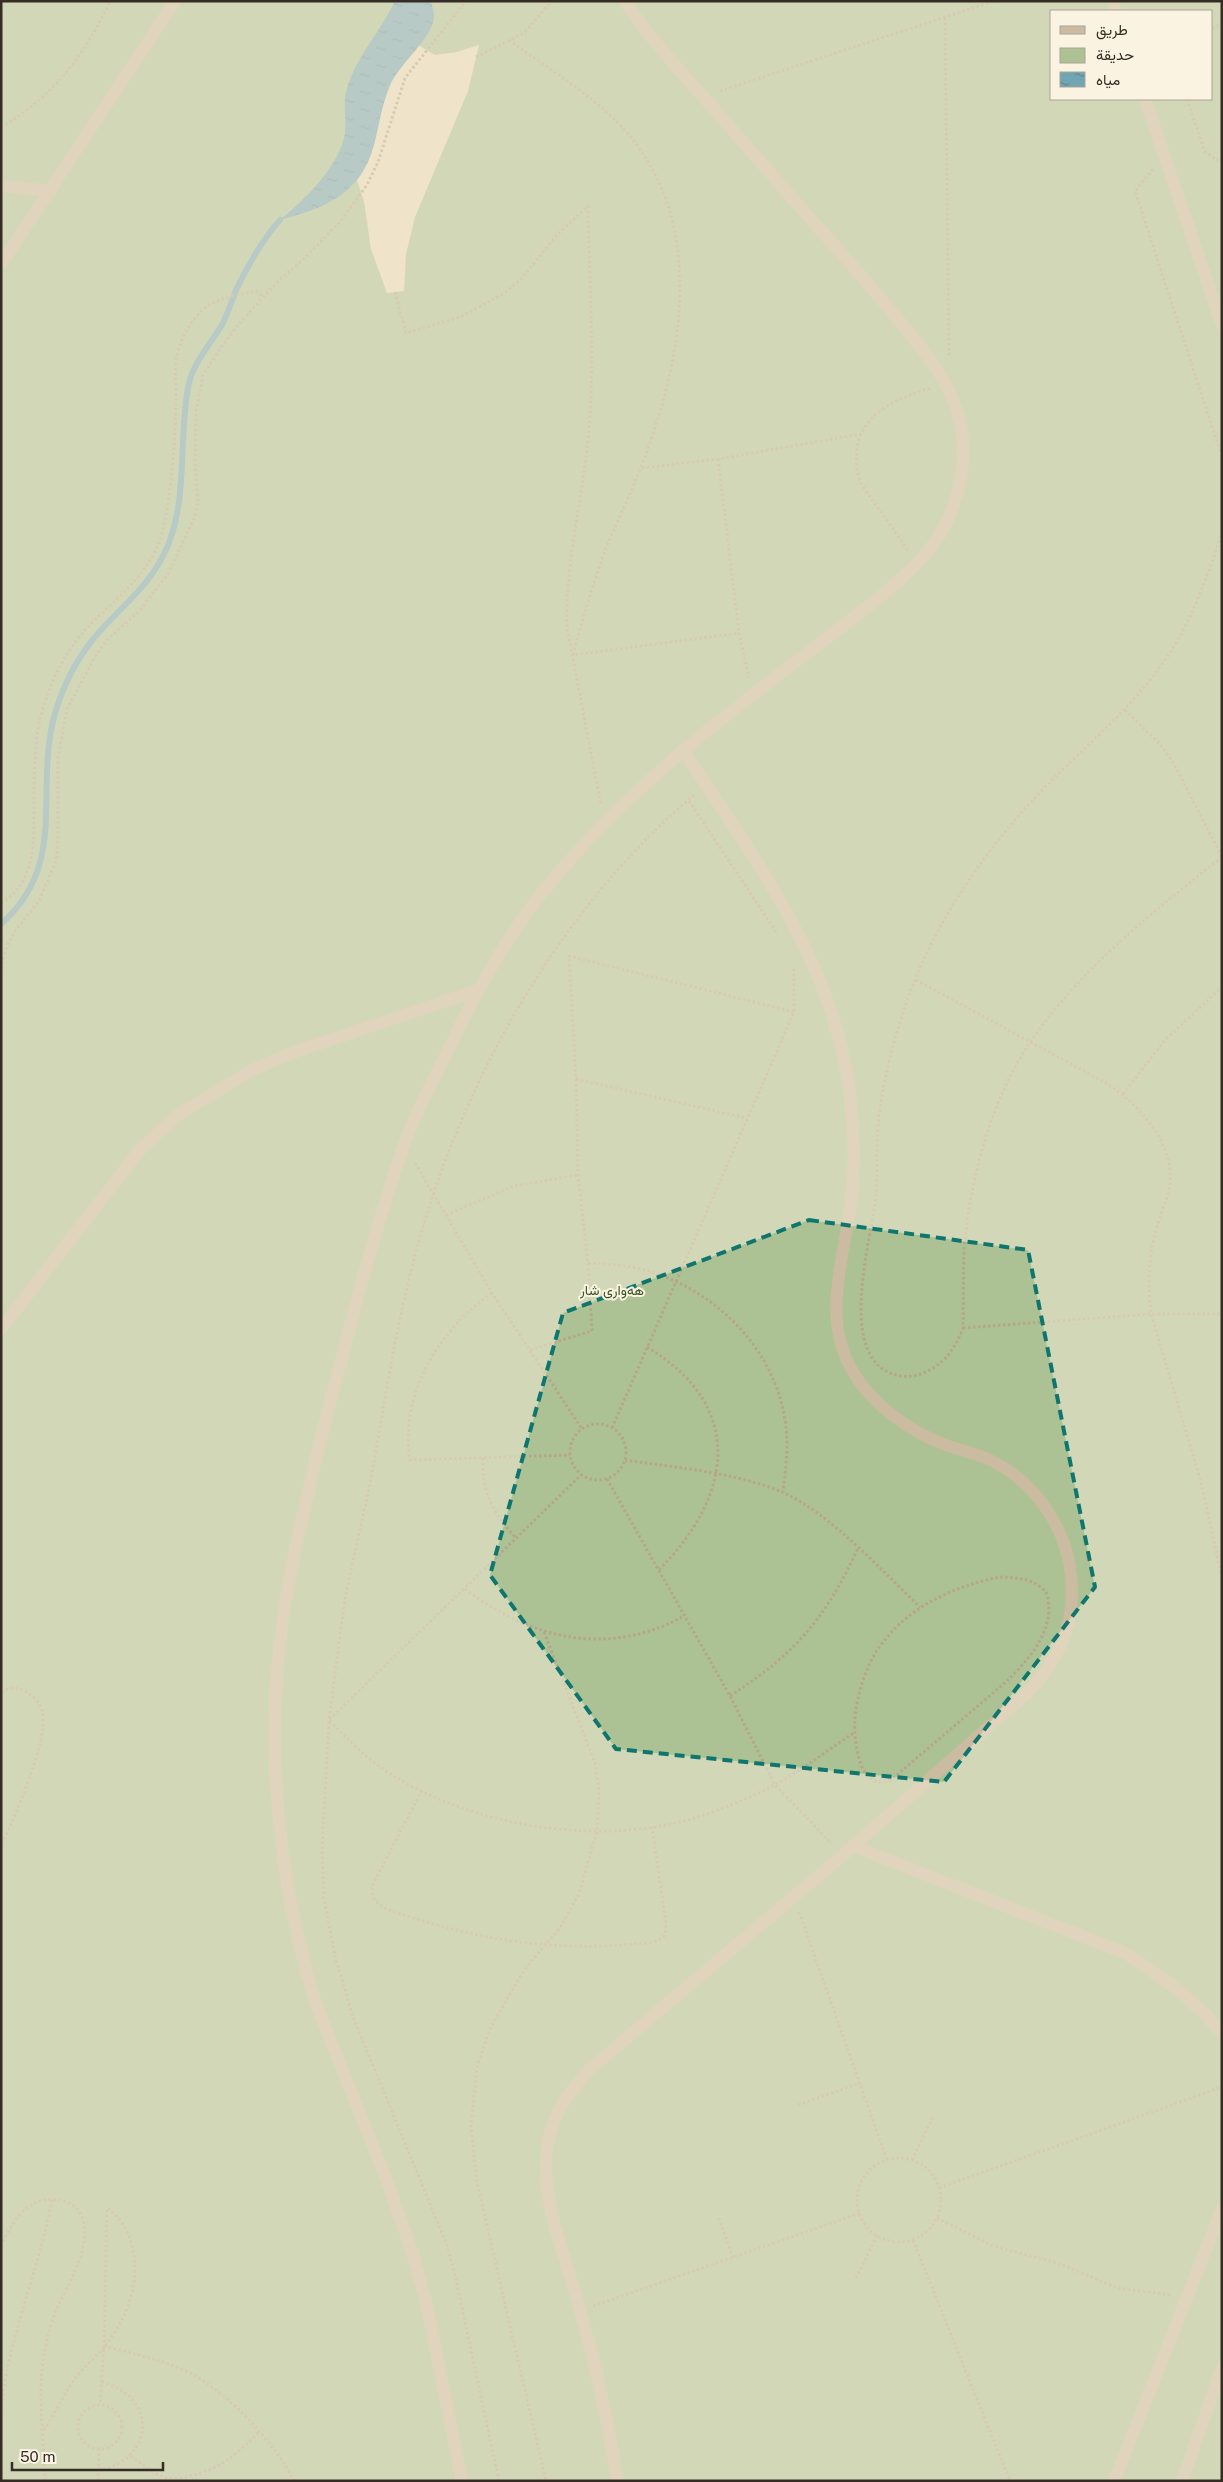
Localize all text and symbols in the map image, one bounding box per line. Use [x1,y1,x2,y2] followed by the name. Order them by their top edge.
[1050,10,1213,100] legend
[1096,21,1128,40] text: طريق
[1096,46,1134,64] text: حديقة
[1096,71,1120,89] text: مياه
[579,1282,644,1299] park label: هەواری شار
[12,2440,164,2472] scale bar
[20,2448,55,2465] text: 50 m

